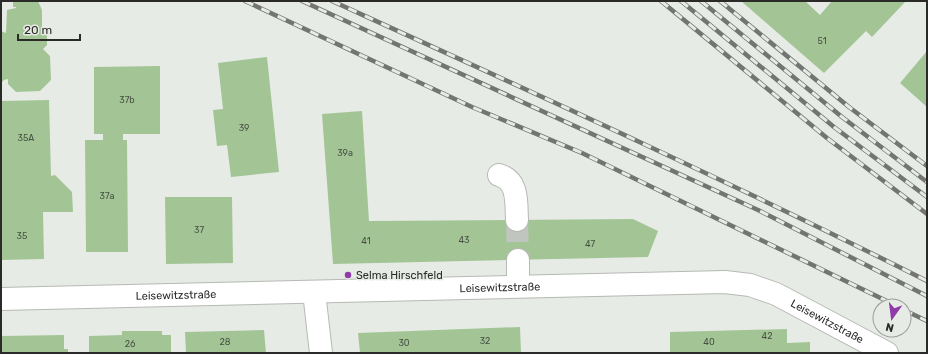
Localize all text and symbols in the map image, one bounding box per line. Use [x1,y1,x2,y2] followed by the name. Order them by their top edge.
[18,16,80,42] scale bar
[24,23,52,37] text: 20 m
[817,36,827,46] house number: 51
[119,95,135,105] house number: 37b
[239,123,249,133] house number: 39
[18,133,34,143] house number: 35A
[337,148,353,158] house number: 39a
[100,191,115,201] house number: 37a
[194,225,204,235] house number: 37
[17,231,27,241] house number: 35
[459,235,470,245] house number: 43
[361,236,371,246] house number: 41
[585,239,595,249] house number: 47
[356,269,443,282] place label: Selma Hirschfeld
[343,270,353,280] marker: Selma Hirschfeld
[459,280,540,295] street label: Leisewitzstraße
[135,287,216,302] street label: Leisewitzstraße
[789,297,866,346] street label: Leisewitzstraße
[872,298,912,338] north arrow
[884,320,895,334] text: N
[762,331,772,341] house number: 42
[480,336,490,346] house number: 32
[219,337,231,347] house number: 28
[703,337,715,347] house number: 40
[398,338,410,348] house number: 30
[125,339,136,349] house number: 26

